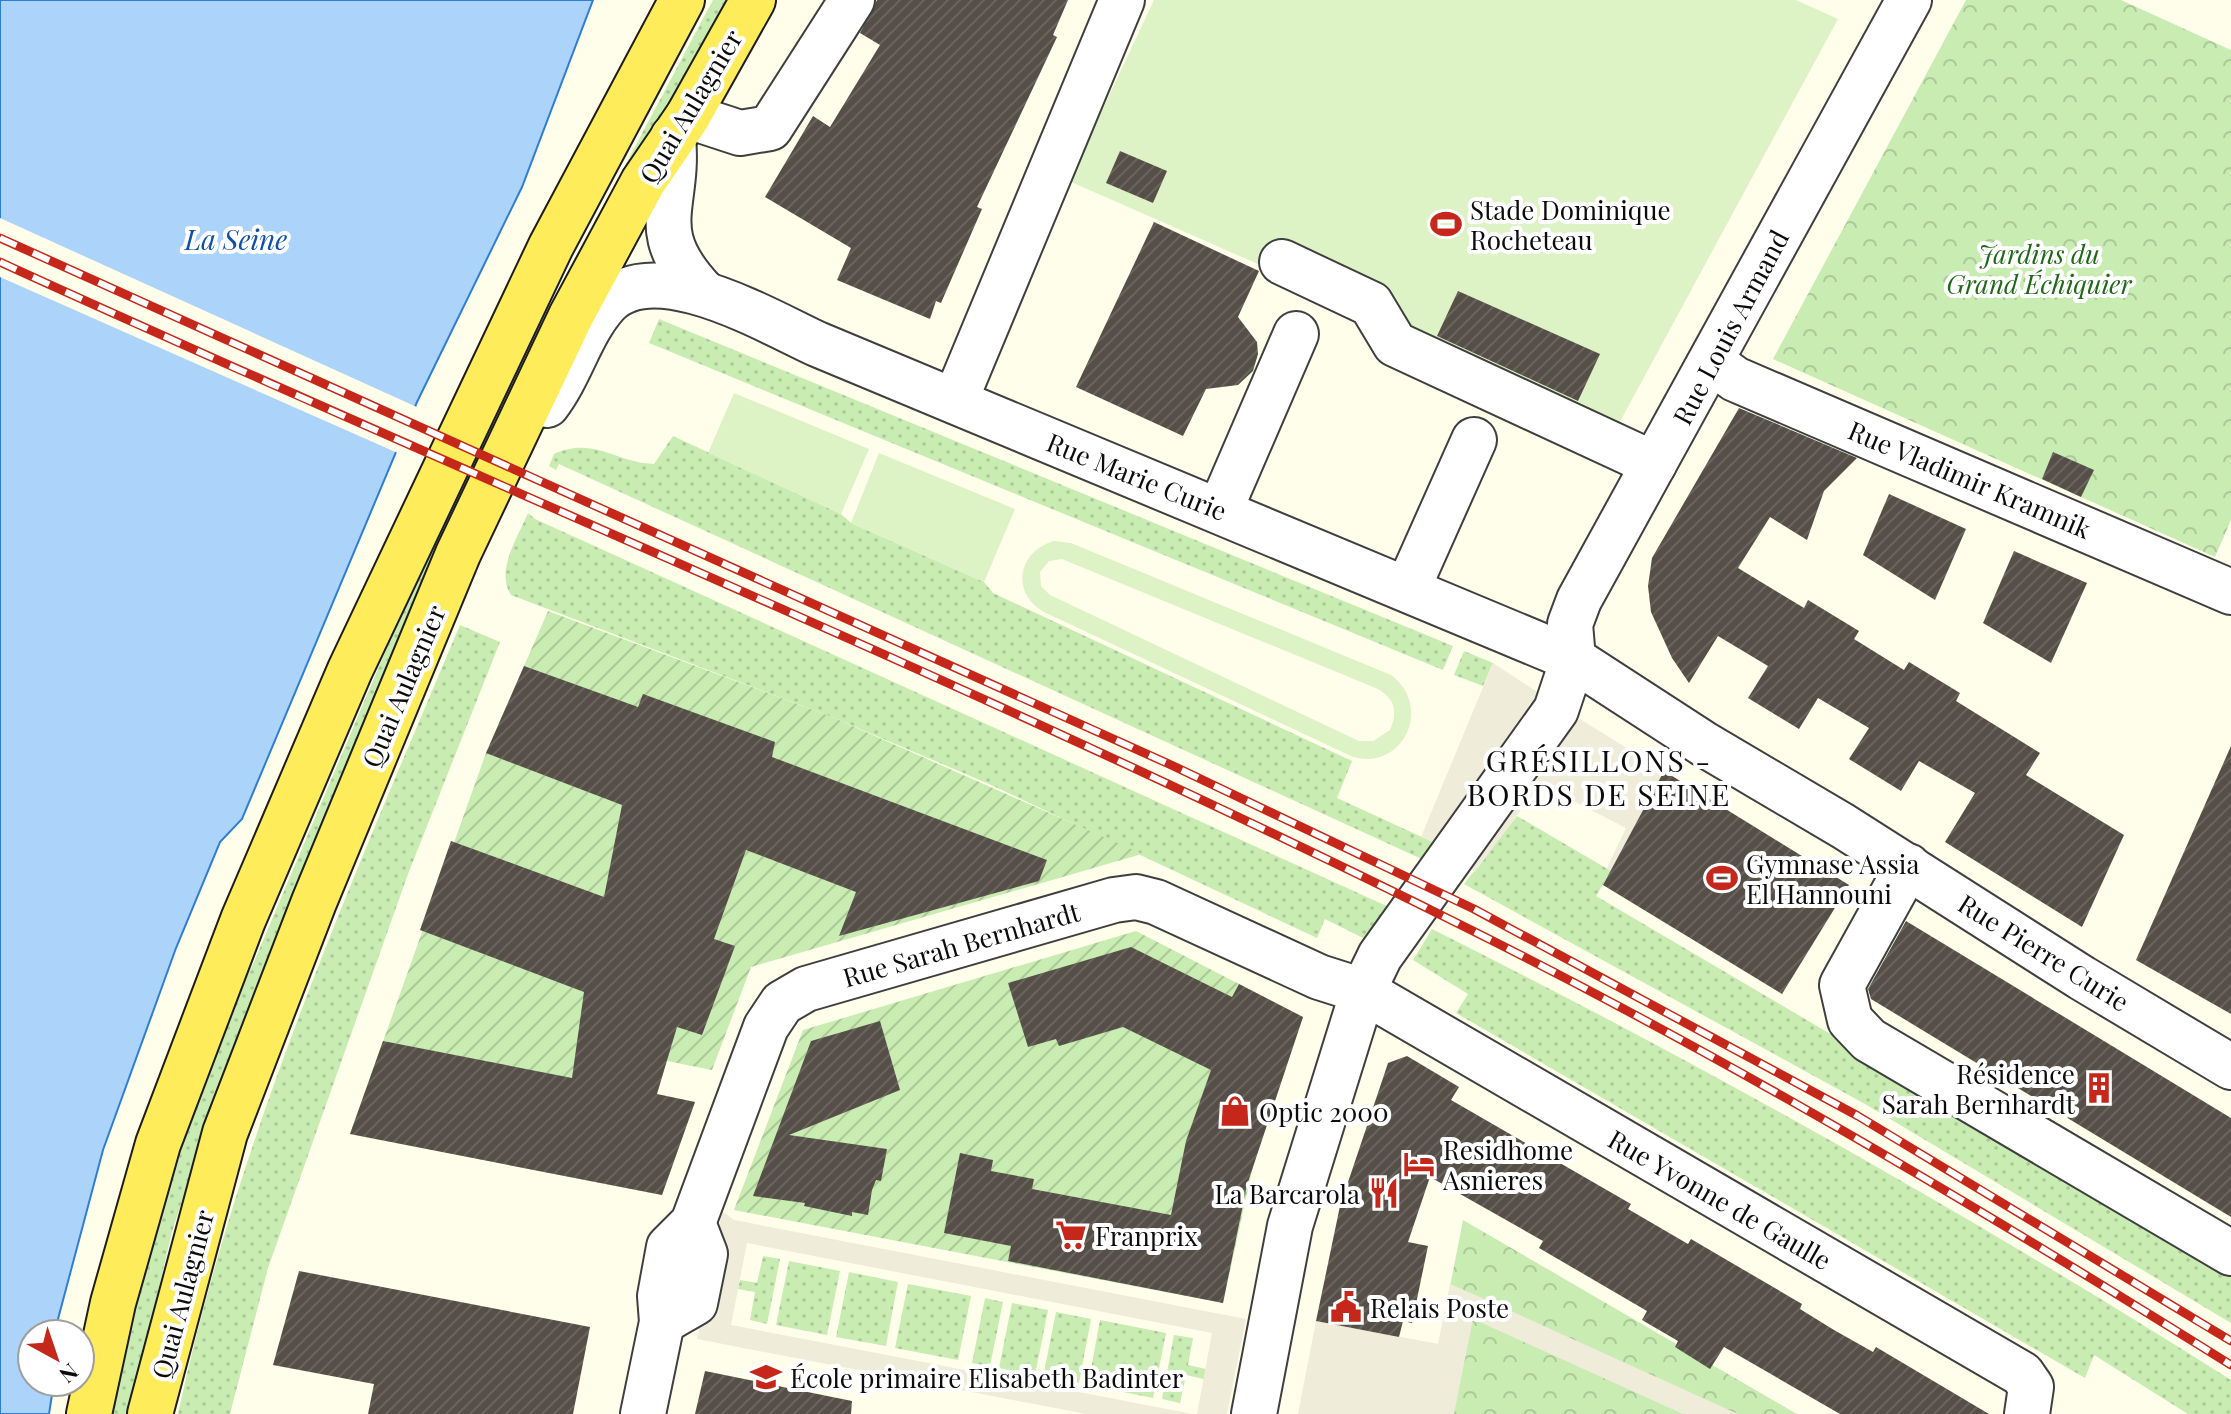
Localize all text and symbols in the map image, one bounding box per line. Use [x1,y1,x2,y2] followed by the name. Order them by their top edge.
[630,22,750,189] street label: Quai Aulagnier
[1470,192,1671,257] place label: Stade Dominique Rocheteau
[1429,207,1463,241] sports icon: Stade Dominique Rocheteau
[184,220,287,257] water label: La Seine
[1664,224,1796,430] street label: Rue Louis Armand
[1946,236,2132,301] park label: Jardins du Grand Échiquier
[1843,412,2097,546] street label: Rue Vladimir Kramnik
[1042,424,1232,528] street label: Rue Marie Curie
[353,599,453,773] street label: Quai Aulagnier
[1467,740,1731,814] district label: GRÉSILLONS - BORDS DE SEINE
[1746,846,1919,911] place label: Gymnase Assia El Hannouni
[1705,861,1739,895] sports icon: Gymnase Assia El Hannouni
[1952,885,2136,1019] street label: Rue Pierre Curie
[838,893,1084,995] street label: Rue Sarah Bernhardt
[1882,1056,2076,1121] place label: Résidence Sarah Bernhardt
[2082,1071,2116,1105] building icon: Résidence Sarah Bernhardt
[1218,1094,1252,1128] shop icon: Optic 2000
[1259,1094,1389,1129] place label: Optic 2000
[1602,1121,1838,1277] street label: Rue Yvonne de Gaulle
[1442,1132,1573,1197] place label: Residhome Asnieres
[1402,1147,1436,1181] hotel icon: Residhome Asnieres
[1214,1176,1360,1211] place label: La Barcarola
[1367,1176,1401,1210] restaurant icon: La Barcarola
[143,1205,221,1382] street label: Quai Aulagnier
[1054,1218,1088,1252] supermarket icon: Franprix
[1095,1218,1198,1253] place label: Franprix
[1329,1290,1363,1324] public building icon: Relais Poste
[1370,1290,1509,1325] place label: Relais Poste
[16,1318,96,1398] north arrow
[54,1357,85,1391] text: N
[749,1360,783,1394] school or university icon: École primaire Elisabeth Badinter
[790,1360,1184,1395] place label: École primaire Elisabeth Badinter

